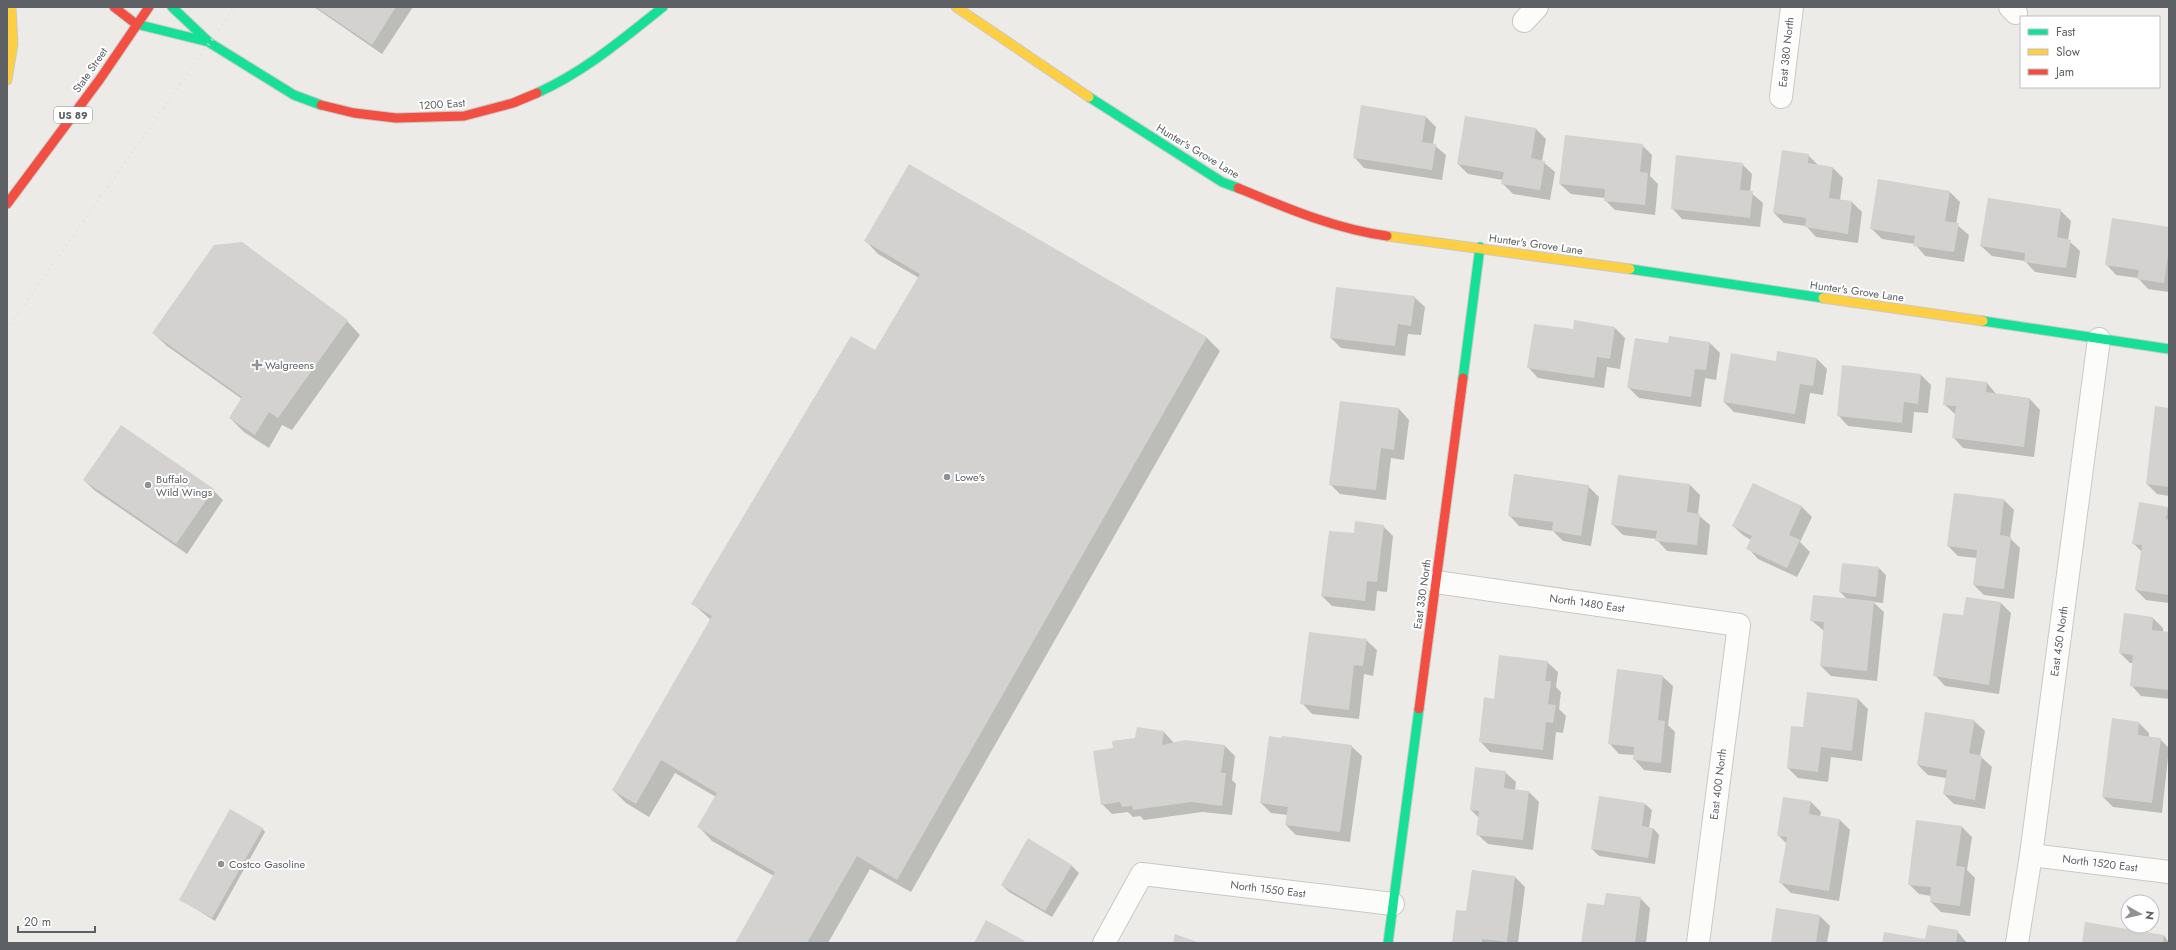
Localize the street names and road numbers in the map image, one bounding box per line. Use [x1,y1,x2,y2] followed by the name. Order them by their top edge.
[1774,16,1798,88] street label: East 380 North
[69,44,112,96] street label: State Street
[418,94,466,114] street label: 1200 East
[54,107,92,123] road number: US 89
[1153,120,1243,182] street label: Hunter's Grove Lane
[1488,229,1584,259] street label: Hunter's Grove Lane
[1809,276,1905,306] street label: Hunter's Grove Lane
[1409,558,1435,630] street label: East 330 North
[1548,590,1626,616] street label: North 1480 East
[2046,605,2072,677] street label: East 450 North
[1706,748,1730,820] street label: East 400 North
[2061,850,2139,876] street label: North 1520 East
[1229,876,1307,902] street label: North 1550 East

